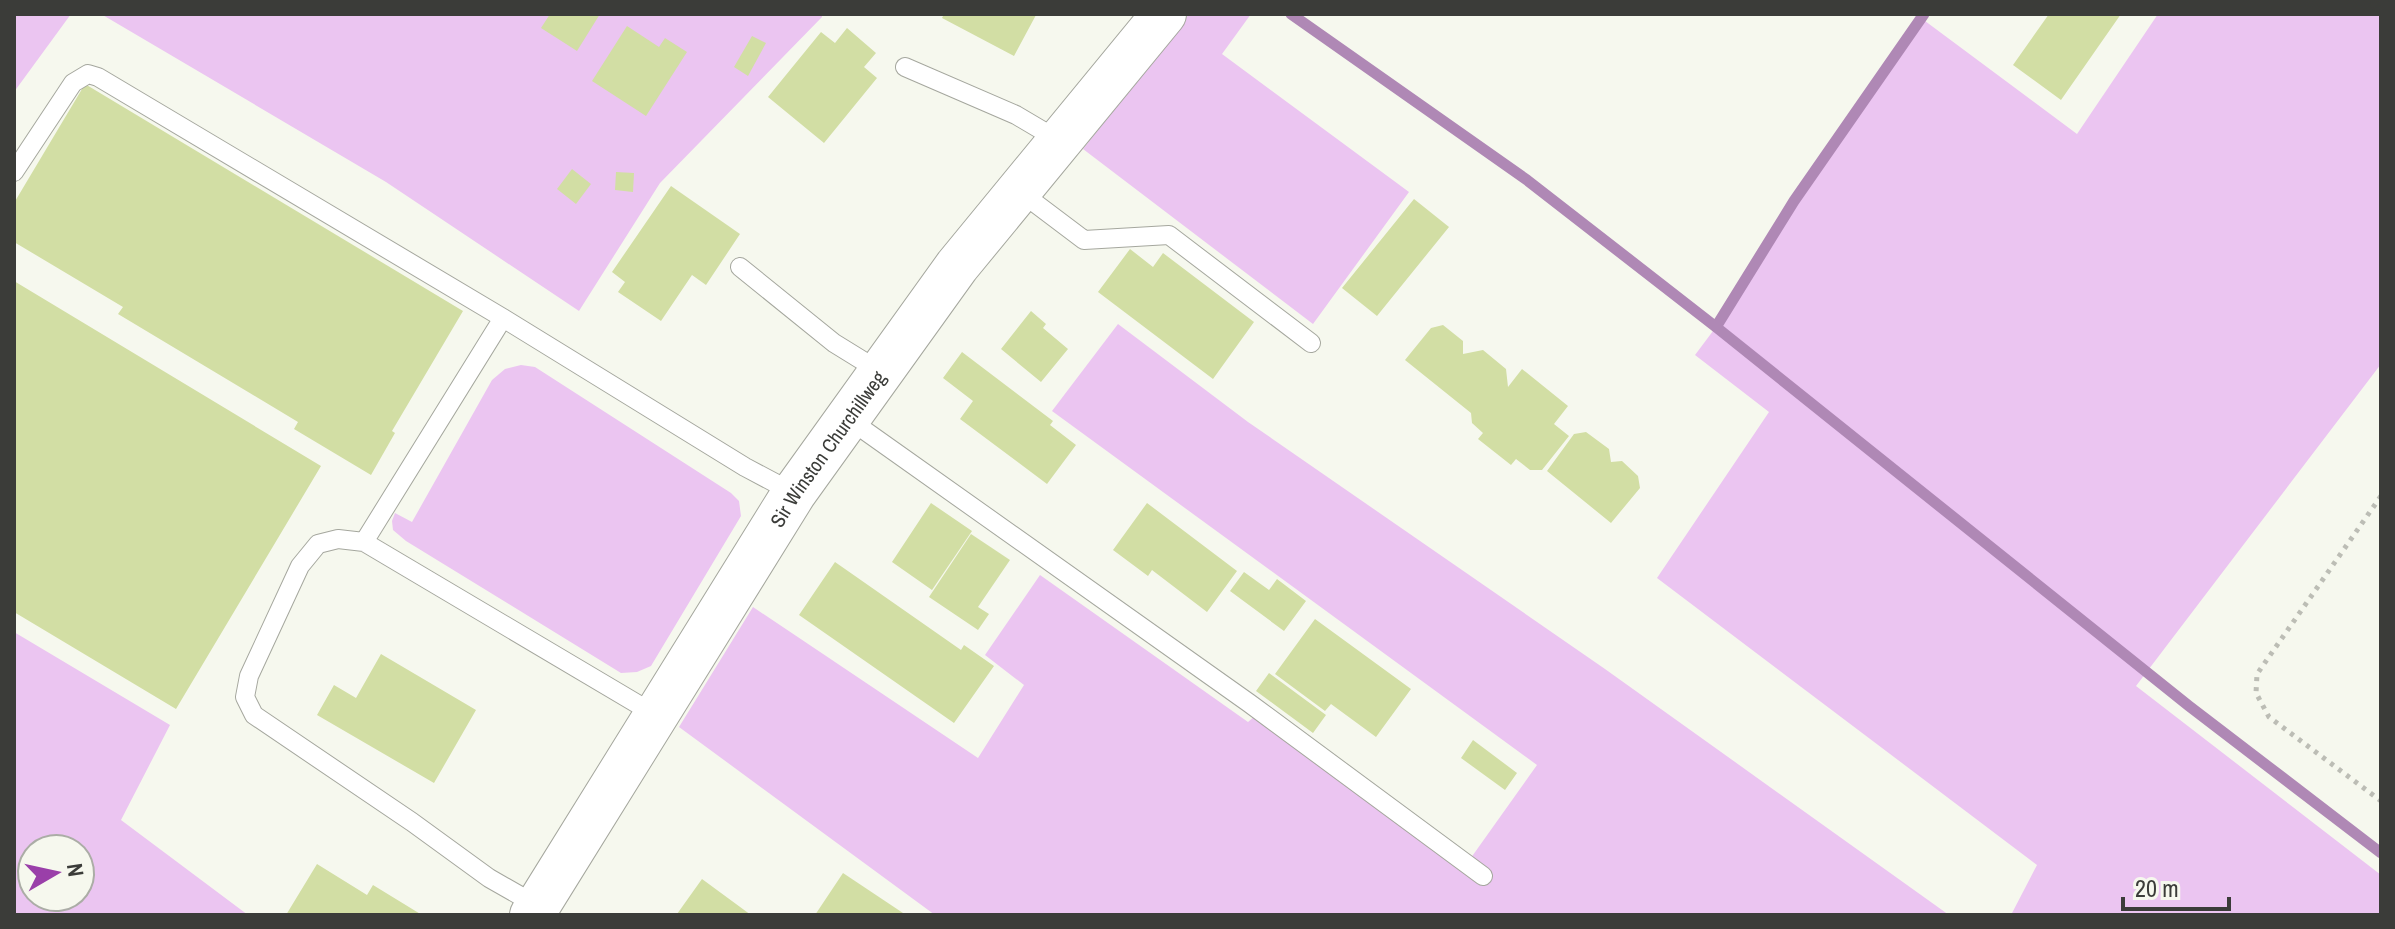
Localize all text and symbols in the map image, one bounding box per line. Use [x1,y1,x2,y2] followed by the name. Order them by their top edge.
[763,365,891,532] street label: Sir Winston Churchillweg
[16,833,96,913] north arrow
[60,861,92,879] text: N
[2123,861,2229,911] scale bar
[2135,872,2179,904] text: 20 m

